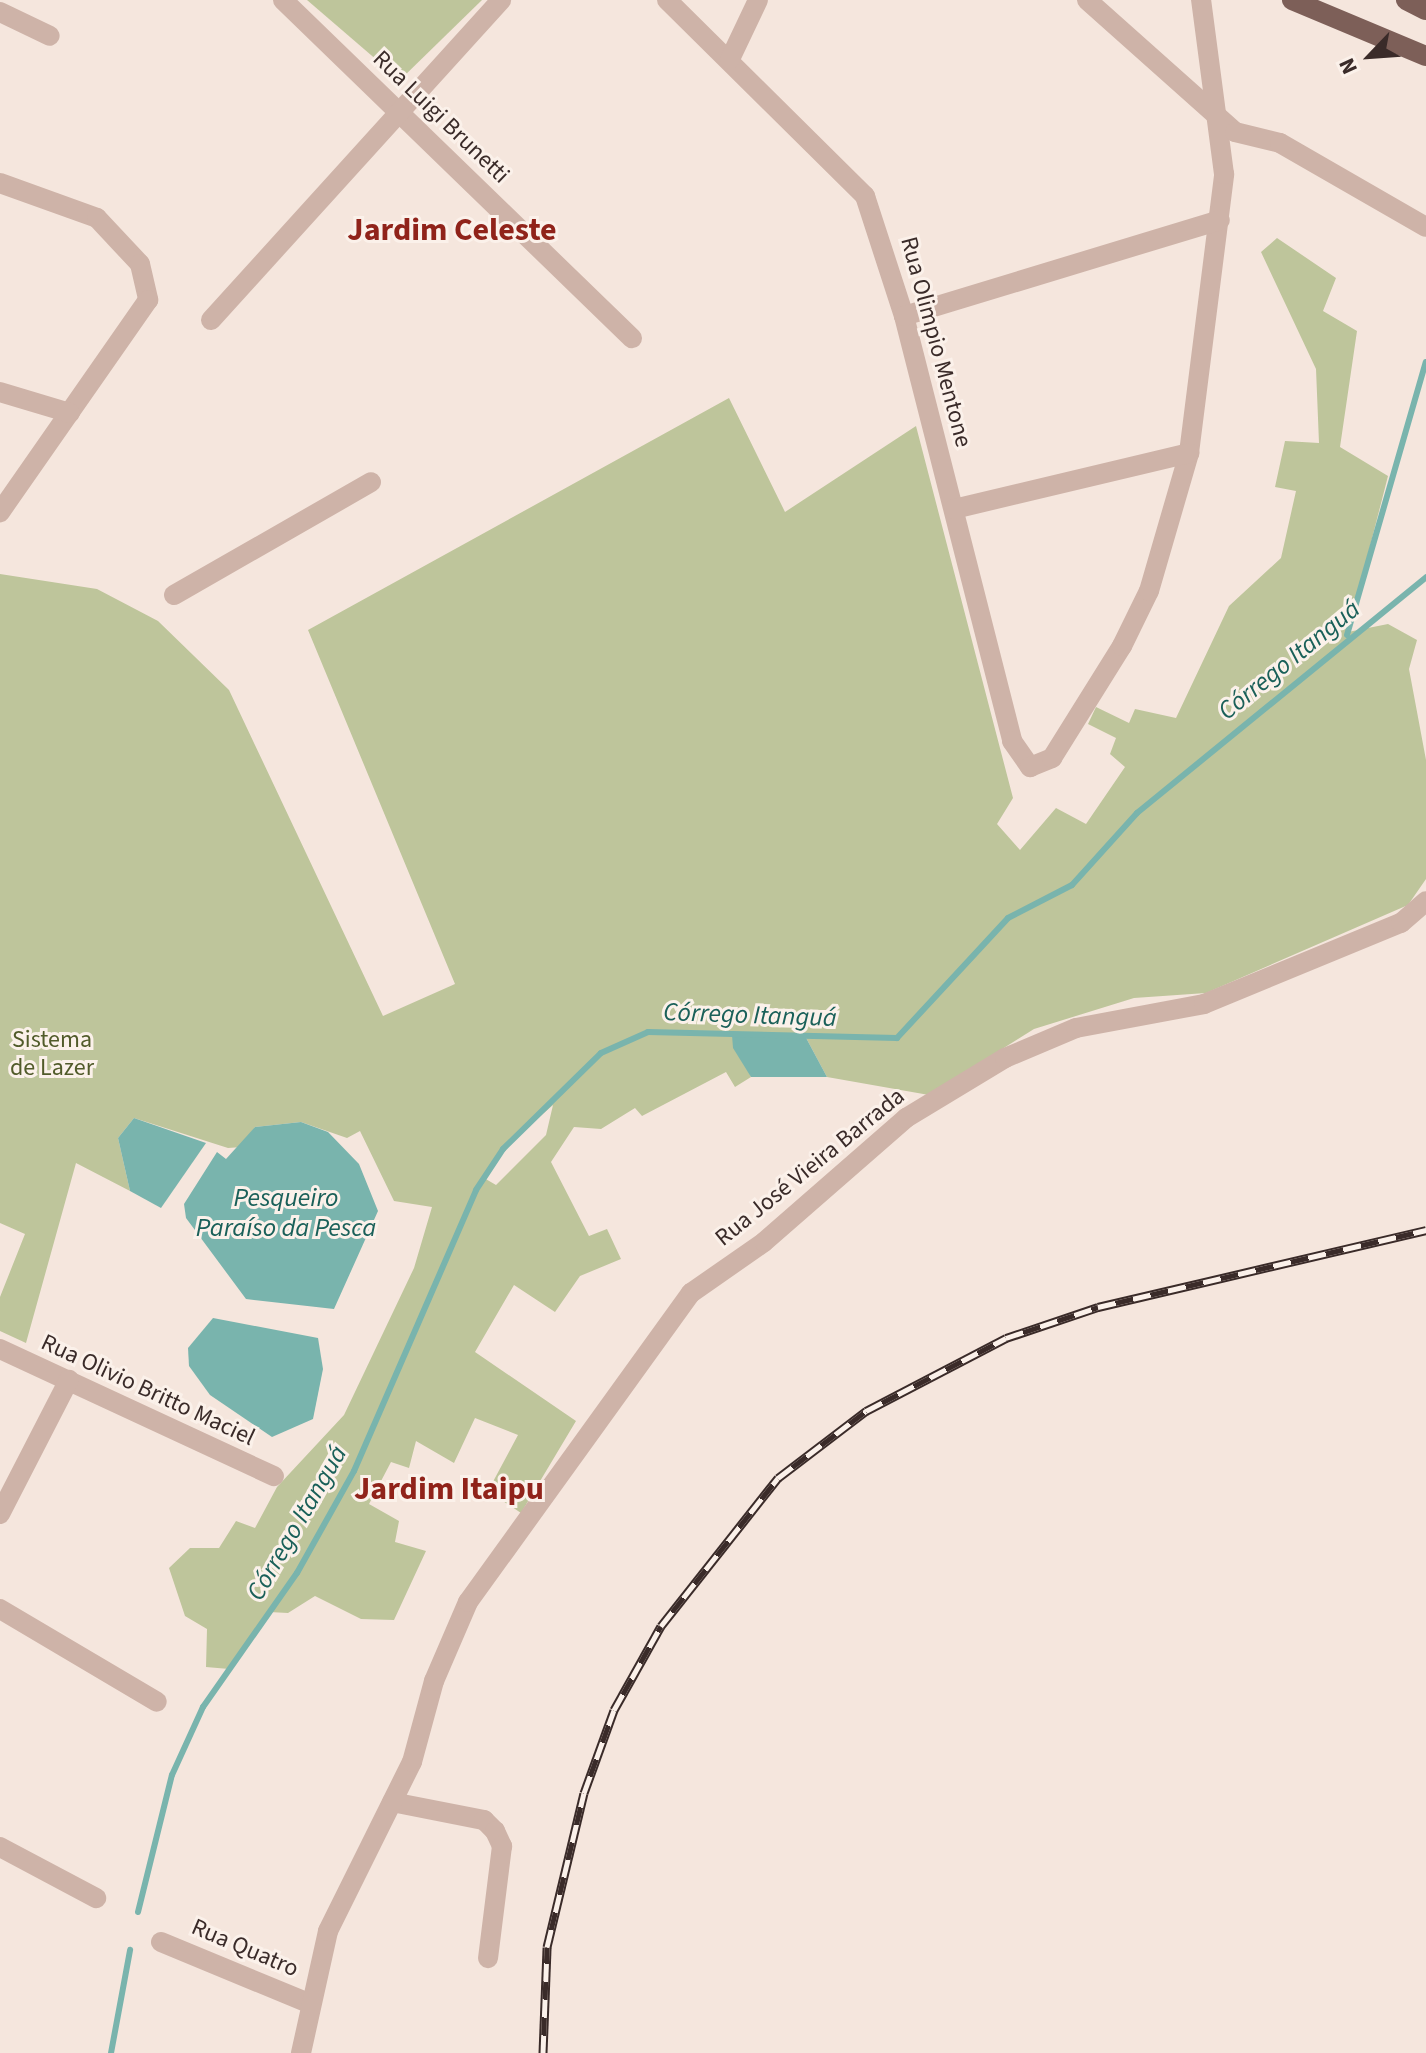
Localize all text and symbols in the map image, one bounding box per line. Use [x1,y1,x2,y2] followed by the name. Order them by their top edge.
[1330,16,1410,96] north arrow
[367,45,515,189] street label: Rua Luigi Brunetti
[1331,53,1366,80] text: N
[347,211,557,249] district label: Jardim Celeste
[894,234,978,450] street label: Rua Olimpio Mentone
[1212,593,1366,727] water label: Córrego Itanguá
[663,996,837,1034] water label: Córrego Itanguá
[10,1026,94,1082] park label: Sistema de Lazer
[709,1082,911,1252] street label: Rua José Vieira Barrada
[196,1182,376,1244] water label: Pesqueiro Paraíso da Pesca
[37,1328,259,1452] street label: Rua Olivio Britto Maciel
[240,1440,354,1606] water label: Córrego Itanguá
[354,1470,544,1508] district label: Jardim Itaipu
[187,1913,303,1983] street label: Rua Quatro

